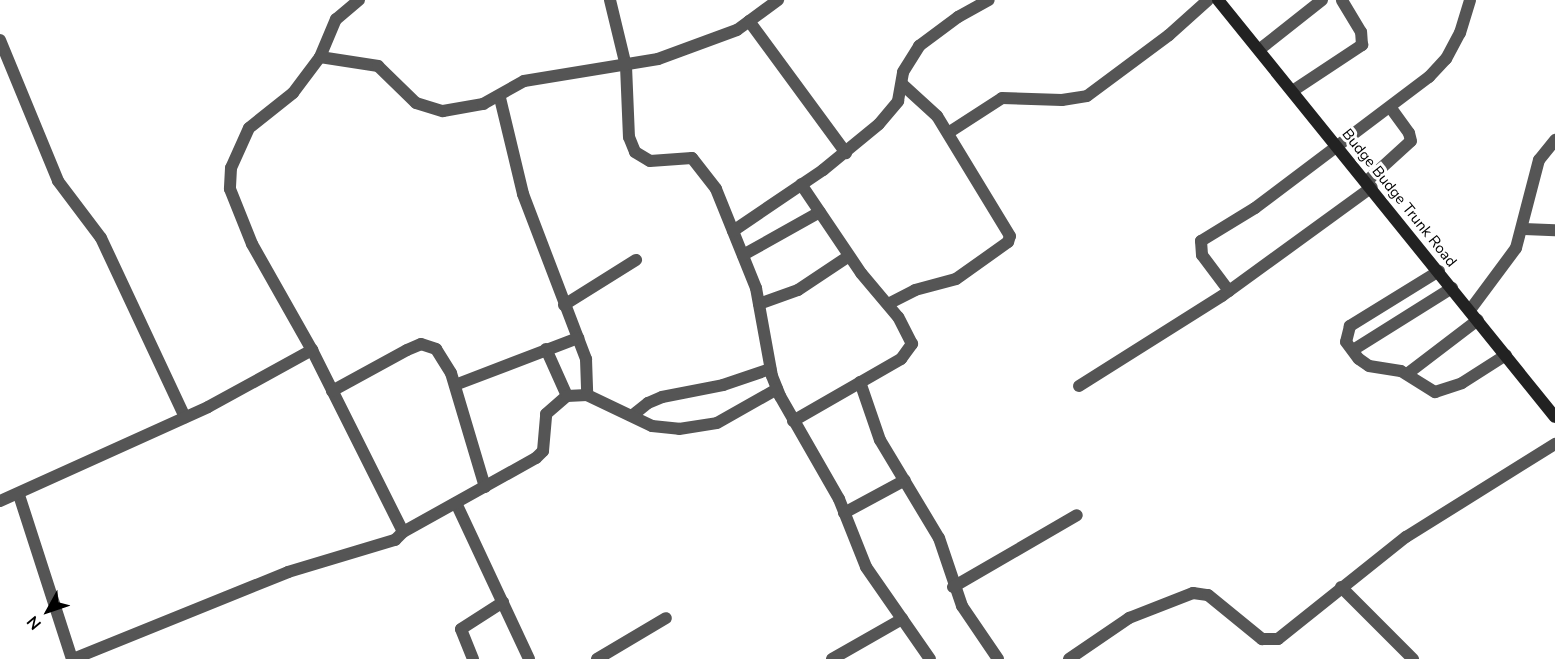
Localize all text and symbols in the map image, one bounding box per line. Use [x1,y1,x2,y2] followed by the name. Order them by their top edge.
[1338,125,1460,271] street label: Budge Budge Trunk Road
[18,581,78,641] north arrow
[22,611,46,634] text: N

